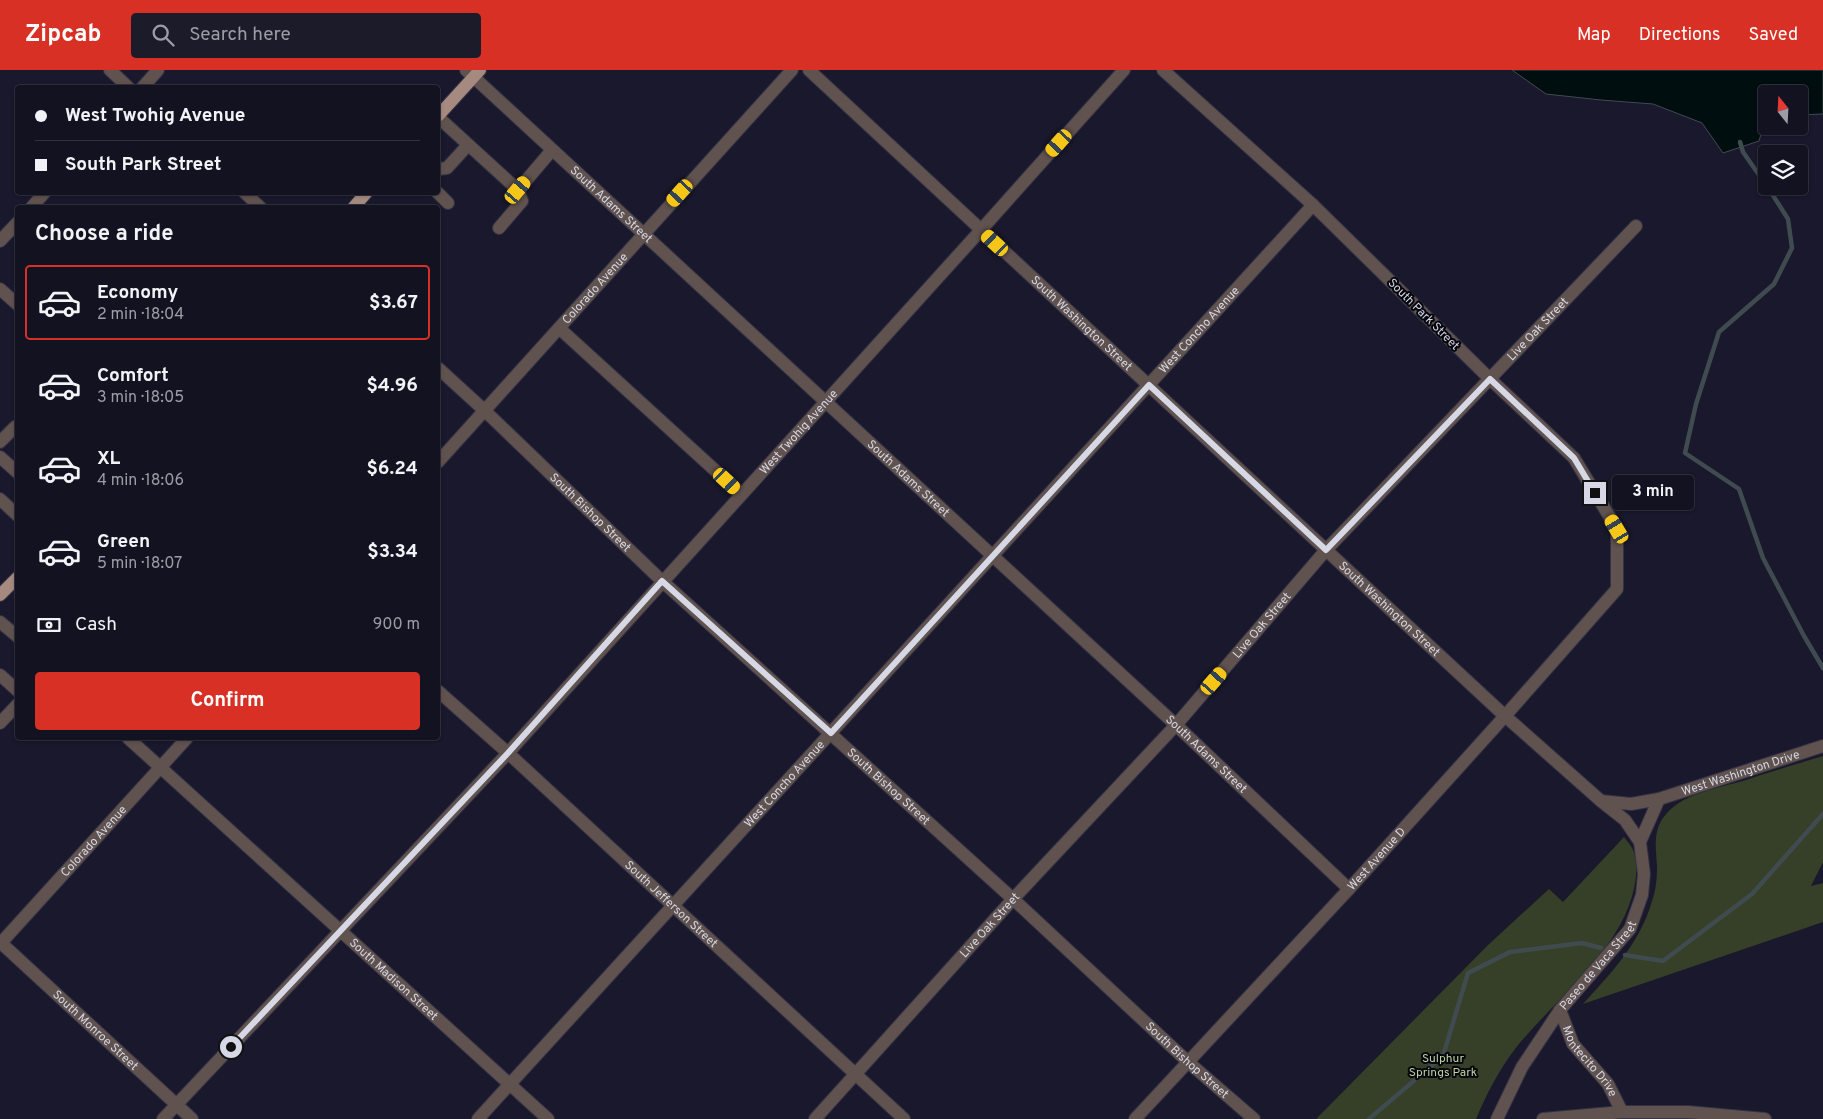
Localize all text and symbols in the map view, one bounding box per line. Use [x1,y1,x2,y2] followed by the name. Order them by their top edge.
[131,13,481,58] search box
[25,20,101,50] text: Zipcab
[149,21,177,49] icon: search
[189,23,291,47] text: Search here
[1577,24,1611,47] text: Map
[1639,24,1721,47] text: Directions
[1749,24,1798,47] text: Saved
[1758,85,1808,135] north arrow
[1758,85,1808,195] map controls
[65,104,245,128] text: West Twohig Avenue
[1043,127,1074,159] car
[1758,145,1808,195] button: layers
[65,153,221,177] text: South Park Street
[566,163,656,247] street label: South Adams Street
[502,174,533,206] car
[664,177,695,209] car
[35,221,173,248] text: Choose a ride
[978,227,1011,259] car
[559,250,632,328] street label: Colorado Avenue
[1027,273,1135,375] street label: South Washington Street
[1384,275,1463,354] street label: South Park Street
[37,280,82,325] icon: car
[97,281,178,305] text: Economy
[1156,283,1244,377] street label: West Concho Avenue
[369,291,418,315] text: $3.67
[1504,294,1573,365] street label: Live Oak Street
[97,305,184,325] text: 2 min · 18:04
[37,363,82,408] icon: car
[97,364,169,388] text: Comfort
[366,374,418,398] text: $4.96
[757,387,842,478] street label: West Twohig Avenue
[97,388,184,408] text: 3 min · 18:05
[863,437,952,521] street label: South Adams Street
[37,446,82,491] icon: car
[97,447,120,471] text: XL
[366,457,418,481] text: $6.24
[710,465,743,497] car
[546,470,634,556] street label: South Bishop Street
[97,471,184,491] text: 4 min · 18:06
[1612,476,1695,510] callout: 3 min
[1584,482,1606,504] route end
[1632,482,1674,502] text: 3 min
[1602,512,1631,546] car
[37,529,82,574] icon: car
[97,530,150,554] text: Green
[367,540,418,564] text: $3.34
[97,554,182,574] text: 5 min · 18:07
[1335,558,1443,661] street label: South Washington Street
[1230,589,1295,662] street label: Live Oak Street
[35,611,63,639] icon: cash
[75,613,117,637] text: Cash
[373,615,420,635] text: 900 m
[1198,665,1229,697] car
[35,672,420,730] button: Confirm
[1162,712,1250,797] street label: South Adams Street
[741,738,829,831] street label: West Concho Avenue
[843,745,933,829] street label: South Bishop Street
[1680,747,1802,800] street label: West Washington Drive
[58,803,131,881] street label: Colorado Avenue
[1344,824,1410,894] street label: West Avenue D
[621,858,721,952] street label: South Jefferson Street
[957,890,1024,962] street label: Live Oak Street
[1556,919,1641,1014] street label: Paseo de Vaca Street
[345,935,441,1024] street label: South Madison Street
[49,987,141,1074] street label: South Monroe Street
[1141,1019,1232,1103] street label: South Bishop Street
[1558,1024,1620,1100] street label: Montecito Drive
[220,1036,242,1058] route start
[1409,1051,1477,1081] park label: Sulphur Springs Park

